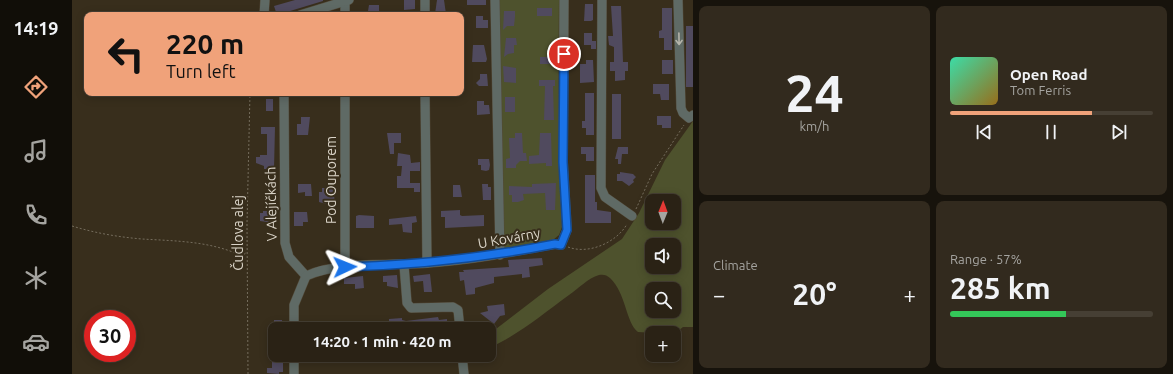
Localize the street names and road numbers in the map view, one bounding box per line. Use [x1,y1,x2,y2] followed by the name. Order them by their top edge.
[323,136,339,224] street label: Pod Ouporem
[262,167,280,241] street label: V Alejíčkách
[229,195,246,271] street label: Čudlova alej
[476,225,542,251] street label: U Kovárny

